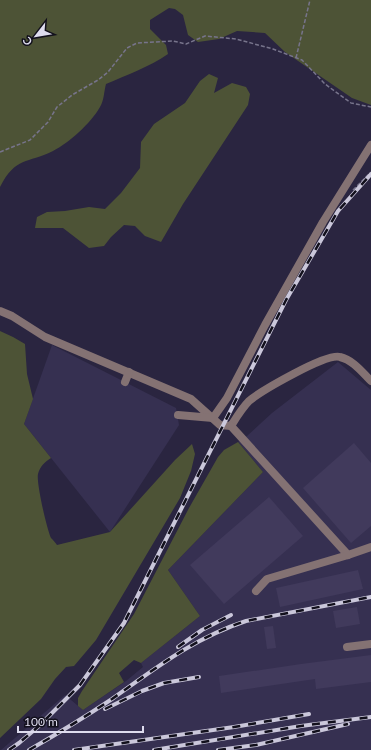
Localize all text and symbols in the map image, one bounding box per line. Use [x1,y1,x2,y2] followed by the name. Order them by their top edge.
[16,16,56,56] north arrow
[19,34,34,48] text: С
[18,708,143,734] scale bar
[24,714,58,729] text: 100 m

